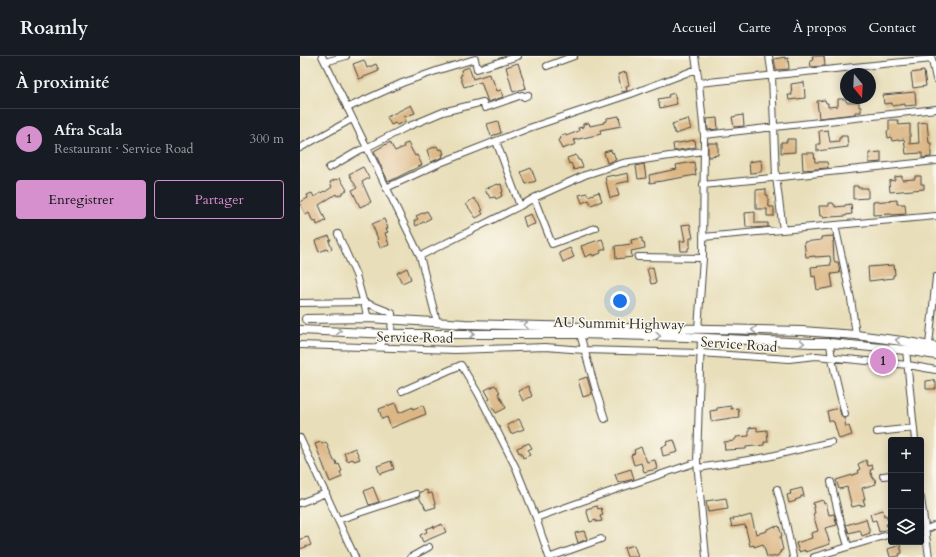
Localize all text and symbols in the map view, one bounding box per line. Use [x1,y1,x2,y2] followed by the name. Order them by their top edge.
[20,15,88,41] text: Roamly
[672,18,716,37] text: Accueil
[738,18,771,37] text: Carte
[793,18,846,37] text: À propos
[868,18,916,37] text: Contact
[840,68,876,104] north arrow
[16,71,110,94] text: À proximité
[54,120,122,140] text: Afra Scala
[26,130,32,148] text: 1
[250,130,284,148] text: 300 m
[54,140,194,158] text: Restaurant · Service Road
[16,180,146,219] button: Enregistrer
[154,180,284,219] button: Partager
[610,291,630,311] your location
[553,313,685,334] street label: AU Summit Highway
[523,321,529,330] one-way arrow
[751,326,757,334] one-way arrow
[336,327,342,336] one-way arrow
[376,327,454,348] street label: Service Road
[469,330,475,338] one-way arrow
[655,332,661,340] one-way arrow
[700,332,778,357] street label: Service Road
[895,336,901,345] one-way arrow
[799,338,805,347] one-way arrow
[870,346,896,376] pin: 1
[888,437,924,545] map controls
[888,437,924,473] button: +
[888,473,924,509] button: −
[888,509,924,545] button: layers

